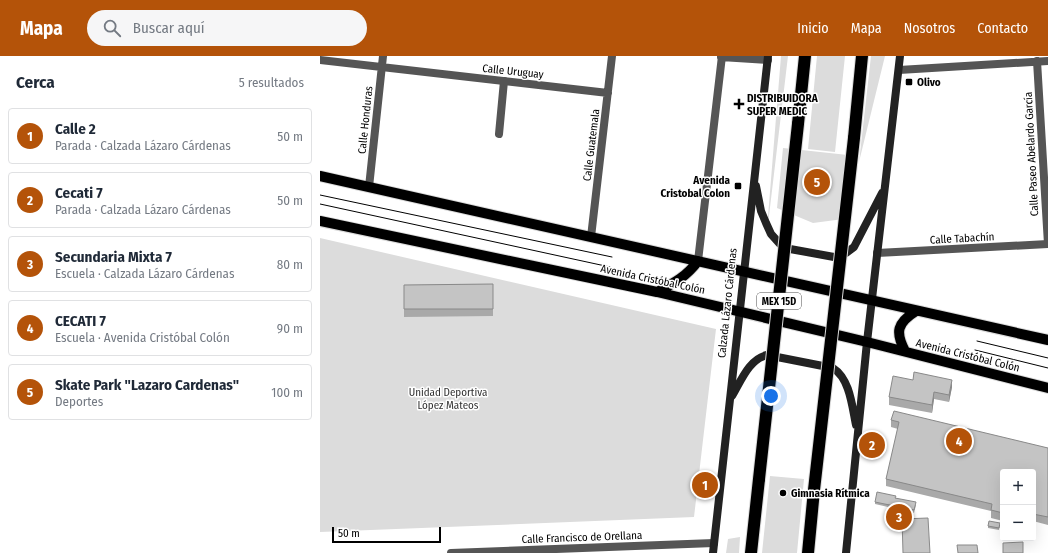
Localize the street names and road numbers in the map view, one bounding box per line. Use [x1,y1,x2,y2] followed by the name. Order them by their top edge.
[482,62,544,81] street label: Calle Uruguay
[355,85,376,155] street label: Calle Honduras
[1022,91,1041,217] street label: Calle Paseo Abelardo García
[581,108,602,182] street label: Calle Guatemala
[929,230,995,247] street label: Calle Tabachín
[715,247,740,359] street label: Calzada Lázaro Cárdenas
[599,262,706,297] street label: Avenida Cristóbal Colón
[757,293,801,309] road number: MEX 15D
[915,336,1021,375] street label: Avenida Cristóbal Colón
[521,529,643,546] street label: Calle Francisco de Orellana

